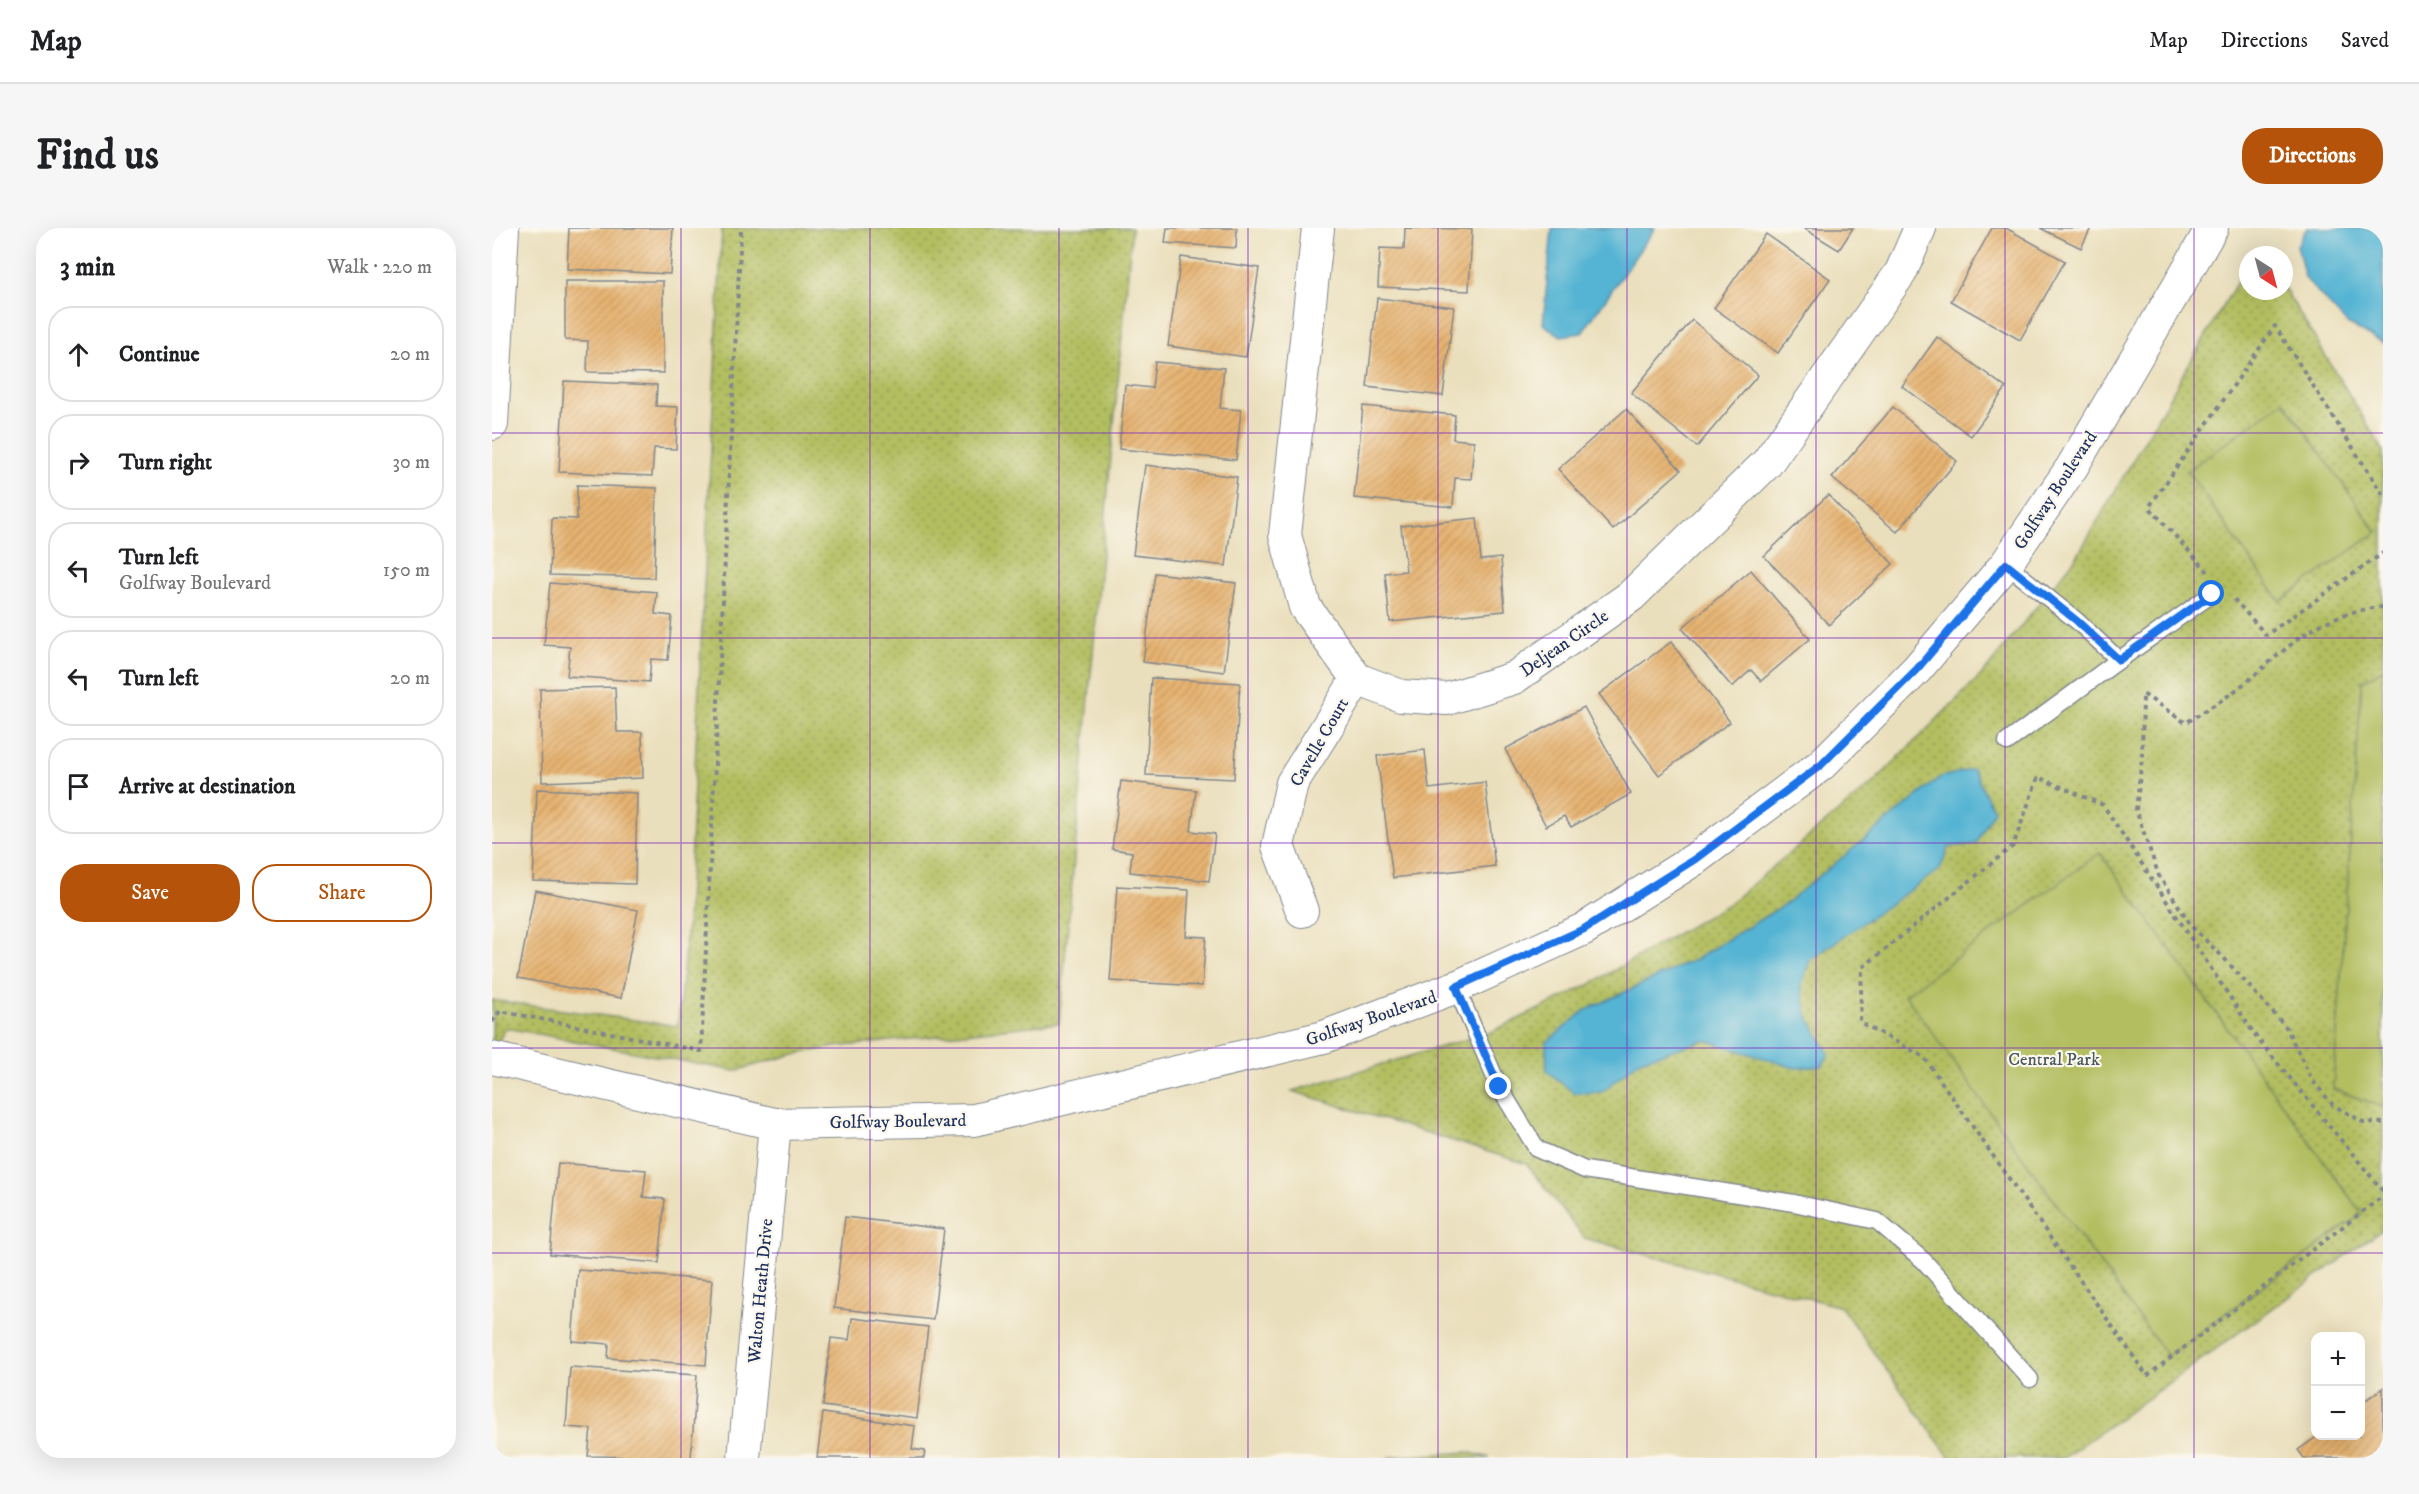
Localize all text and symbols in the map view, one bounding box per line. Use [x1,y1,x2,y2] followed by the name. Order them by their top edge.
[30,24,82,59] text: Map
[2149,28,2188,54] text: Map
[2221,28,2308,54] text: Directions
[2341,28,2389,54] text: Saved
[2242,128,2383,184] button: Directions
[36,130,159,182] text: Find us
[2239,246,2293,300] north arrow
[60,251,115,284] text: 3 min
[327,255,432,280] text: Walk · 220 m
[62,338,95,371] icon: ahead
[119,341,200,368] text: Continue
[390,342,430,367] text: 20 m
[2009,427,2102,554] street label: Golfway Boulevard
[62,446,95,479] icon: right
[119,449,212,476] text: Turn right
[392,450,430,475] text: 30 m
[119,544,199,571] text: Turn left
[62,554,95,587] icon: left
[383,558,430,583] text: 150 m
[119,571,271,596] text: Golfway Boulevard
[2198,580,2224,606] route start
[1516,605,1613,682] street label: Deljean Circle
[62,662,95,695] icon: left
[119,665,199,692] text: Turn left
[390,666,430,691] text: 20 m
[1286,694,1354,791] street label: Cavelle Court
[62,770,95,803] icon: arrive
[119,773,296,800] text: Arrive at destination
[60,864,240,922] button: Save
[252,864,432,922] button: Share
[1303,986,1440,1052] street label: Golfway Boulevard
[2008,1049,2100,1071] park label: Central Park
[1485,1073,1511,1099] route end
[829,1110,967,1134] street label: Golfway Boulevard
[744,1218,778,1365] street label: Walton Heath Drive
[2311,1332,2365,1440] map controls
[2311,1332,2365,1386] button: +
[2311,1386,2365,1440] button: −

